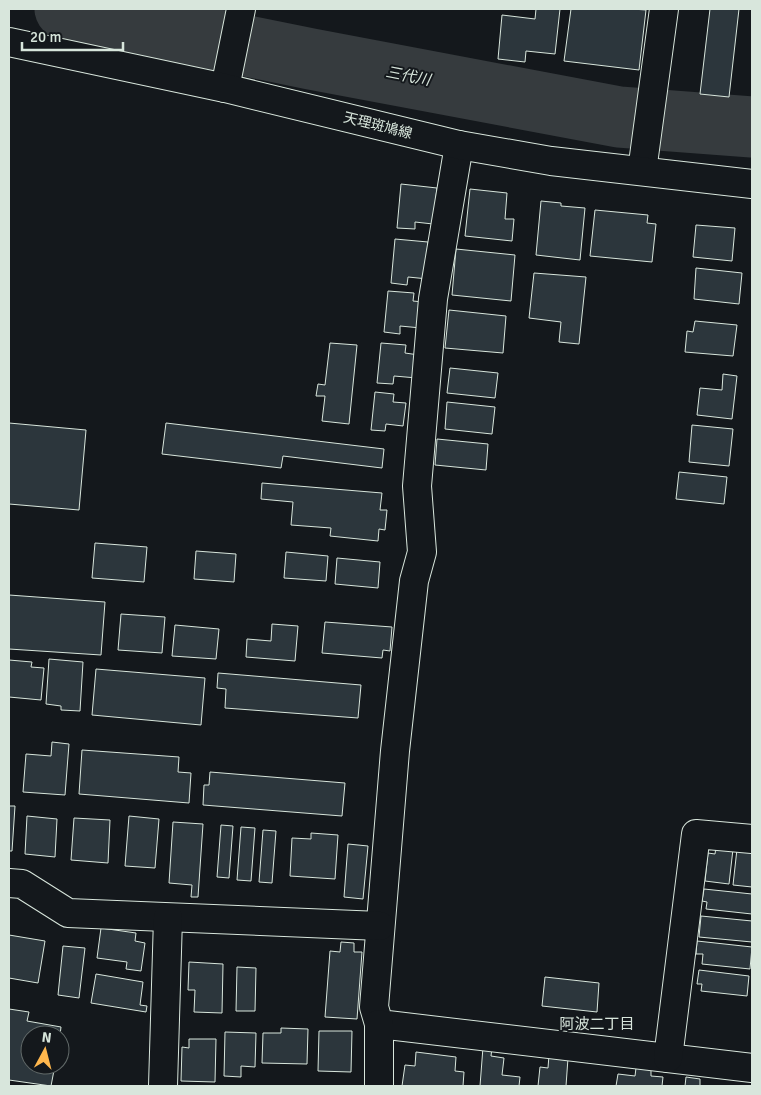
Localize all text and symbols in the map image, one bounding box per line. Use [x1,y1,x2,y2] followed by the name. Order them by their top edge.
[22,20,124,52] scale bar
[30,28,61,46] text: 20 m
[384,63,434,90] water label: 三代川
[342,109,414,142] street label: 天理斑鳩線
[559,1015,635,1033] district label: 阿波二丁目
[20,1025,70,1075] north arrow
[41,1029,52,1047] text: N

